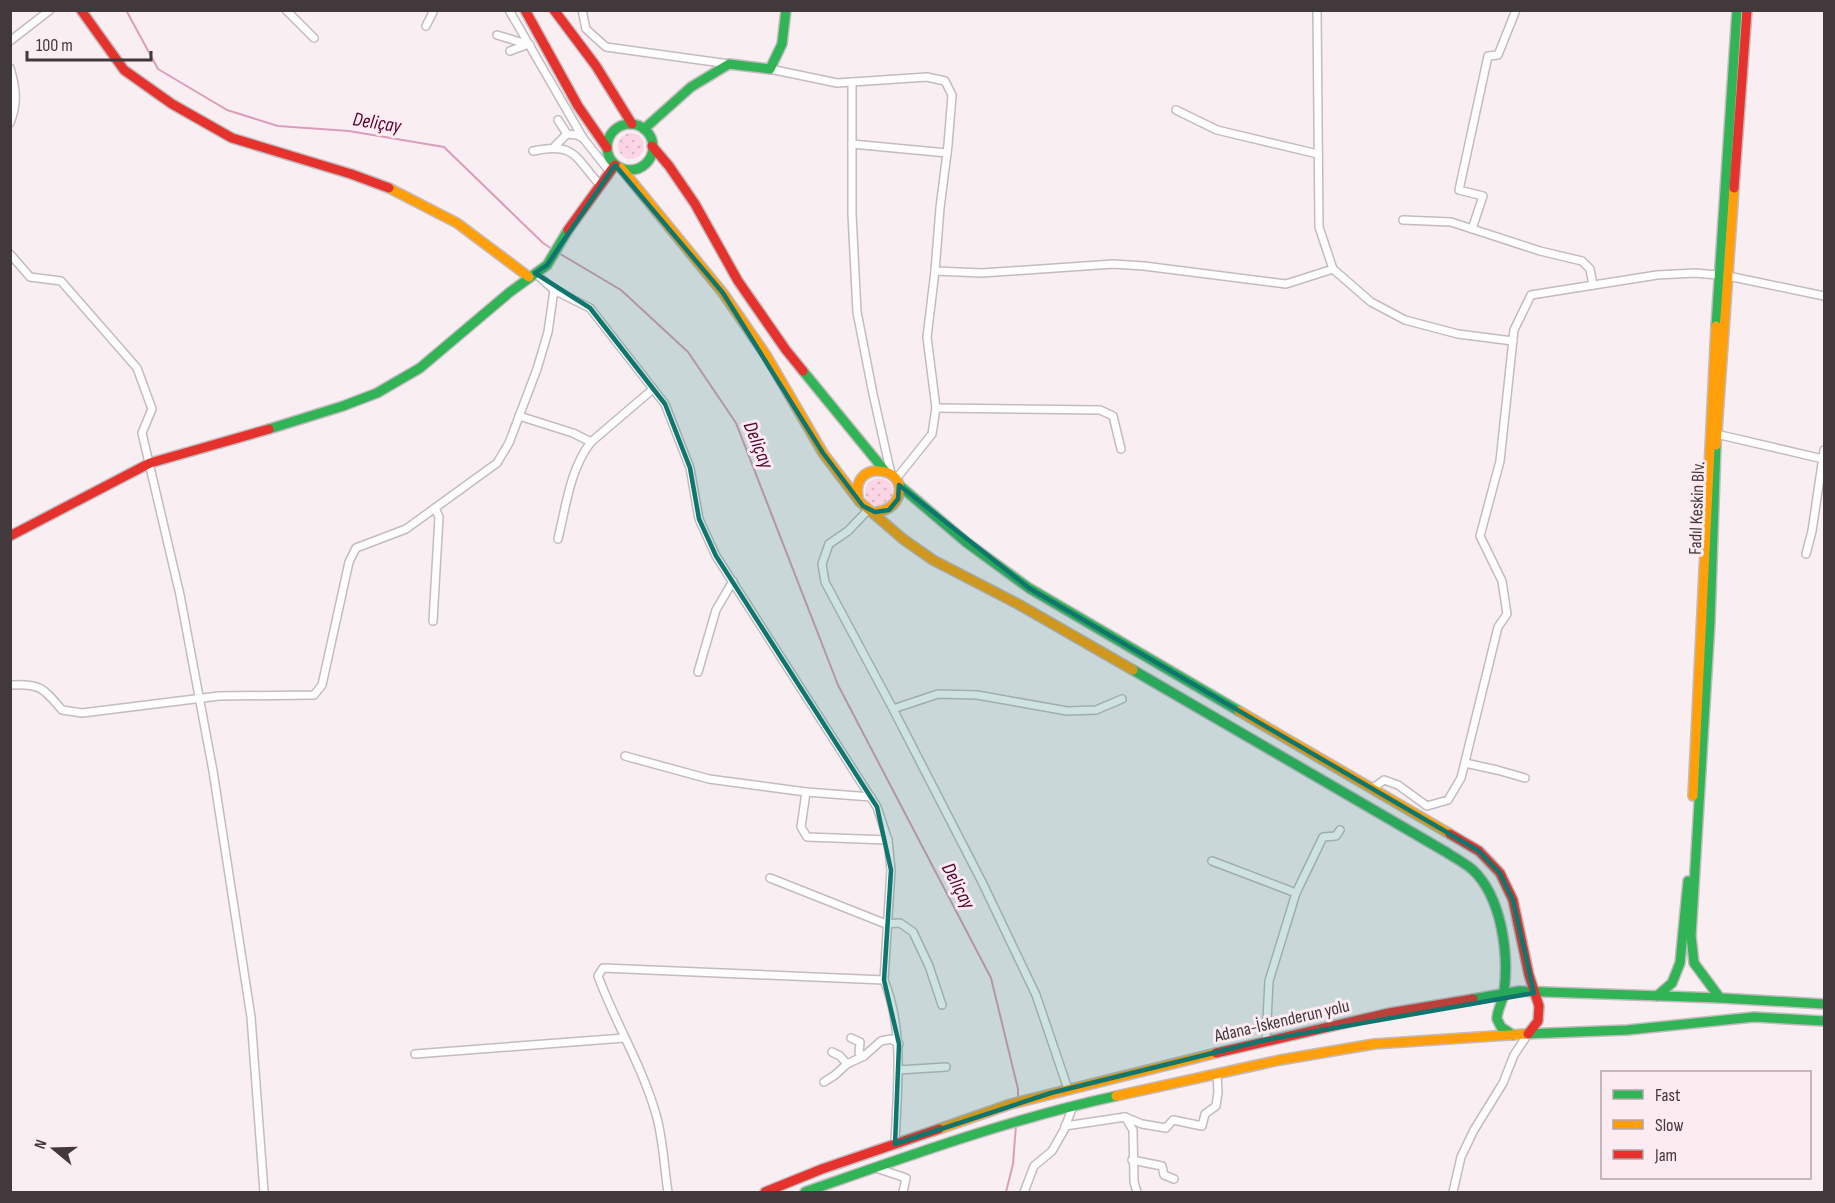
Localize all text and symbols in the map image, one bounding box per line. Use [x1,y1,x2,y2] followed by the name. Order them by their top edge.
[27,24,152,62] scale bar
[36,35,73,56] text: 100 m
[351,107,404,139] water label: Deliçay
[738,418,779,473] water label: Deliçay
[1685,461,1709,555] street label: Fadıl Keskin Blv.
[936,859,981,914] water label: Deliçay
[1211,995,1352,1047] street label: Adana-İskenderun yolu
[1601,1071,1811,1179] legend
[1655,1085,1681,1106] text: Fast
[1655,1115,1684,1136] text: Slow
[24,1119,84,1179] north arrow
[31,1137,52,1152] text: N
[1654,1145,1677,1166] text: Jam

